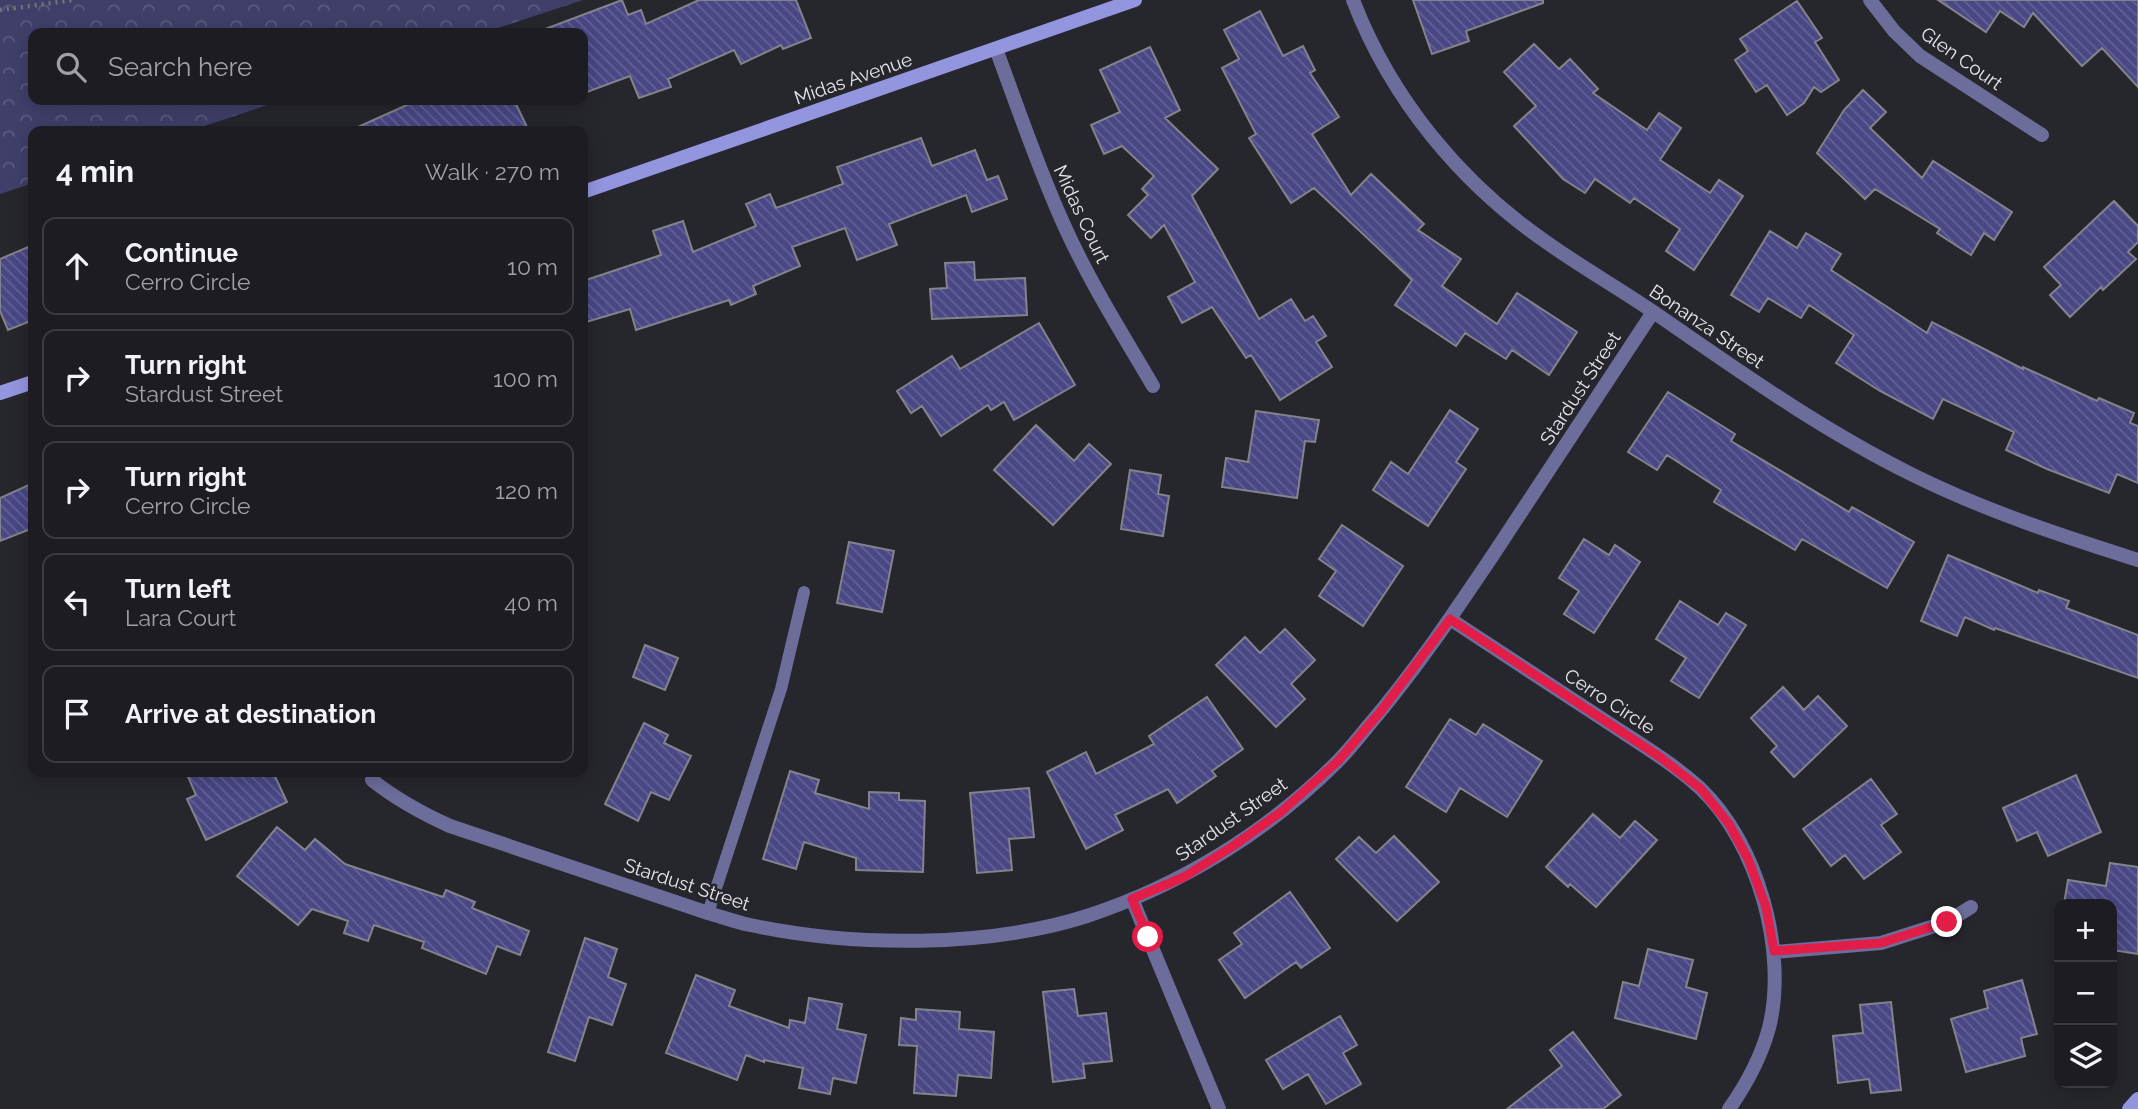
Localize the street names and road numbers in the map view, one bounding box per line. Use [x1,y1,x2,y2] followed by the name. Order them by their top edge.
[1917,22,2008,94] street label: Glen Court
[791,48,915,108] street label: Midas Avenue
[1050,161,1115,267] street label: Midas Court
[1645,279,1769,373] street label: Bonanza Street
[1535,327,1625,449] street label: Stardust Street
[1561,664,1659,738] street label: Cerro Circle
[1171,772,1291,865] street label: Stardust Street
[621,853,753,915] street label: Stardust Street

